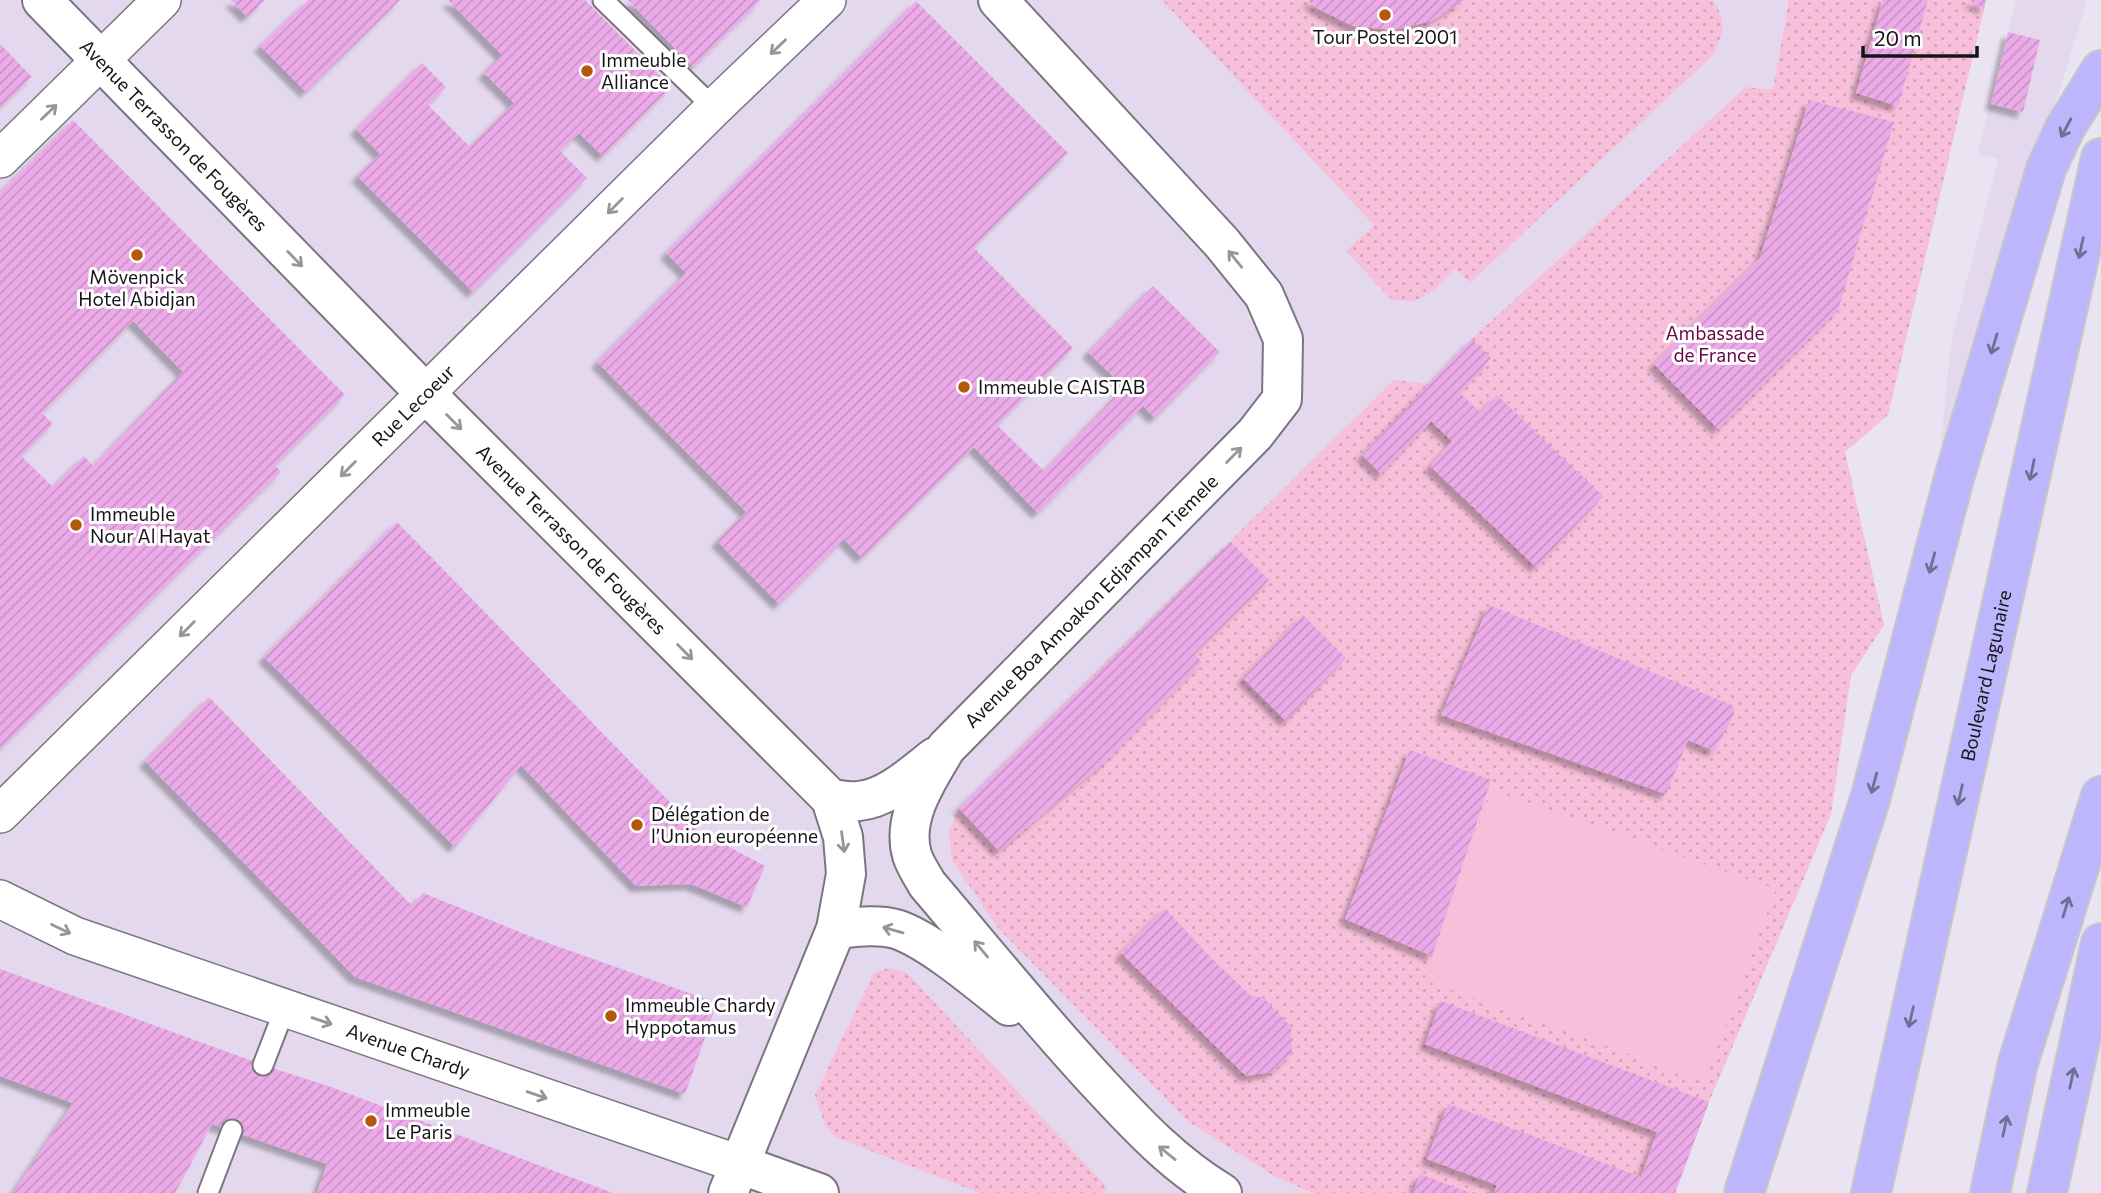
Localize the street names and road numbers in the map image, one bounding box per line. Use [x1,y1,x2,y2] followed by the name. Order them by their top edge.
[76,34,273,236] street label: Avenue Terrasson de Fougères
[367,359,459,451] street label: Rue Lecoeur
[472,439,672,639] street label: Avenue Terrasson de Fougères
[959,469,1222,732] street label: Avenue Boa Amoakon Edjampan Tiemele
[1955,588,2016,763] street label: Boulevard Lagunaire
[344,1018,473,1082] street label: Avenue Chardy

